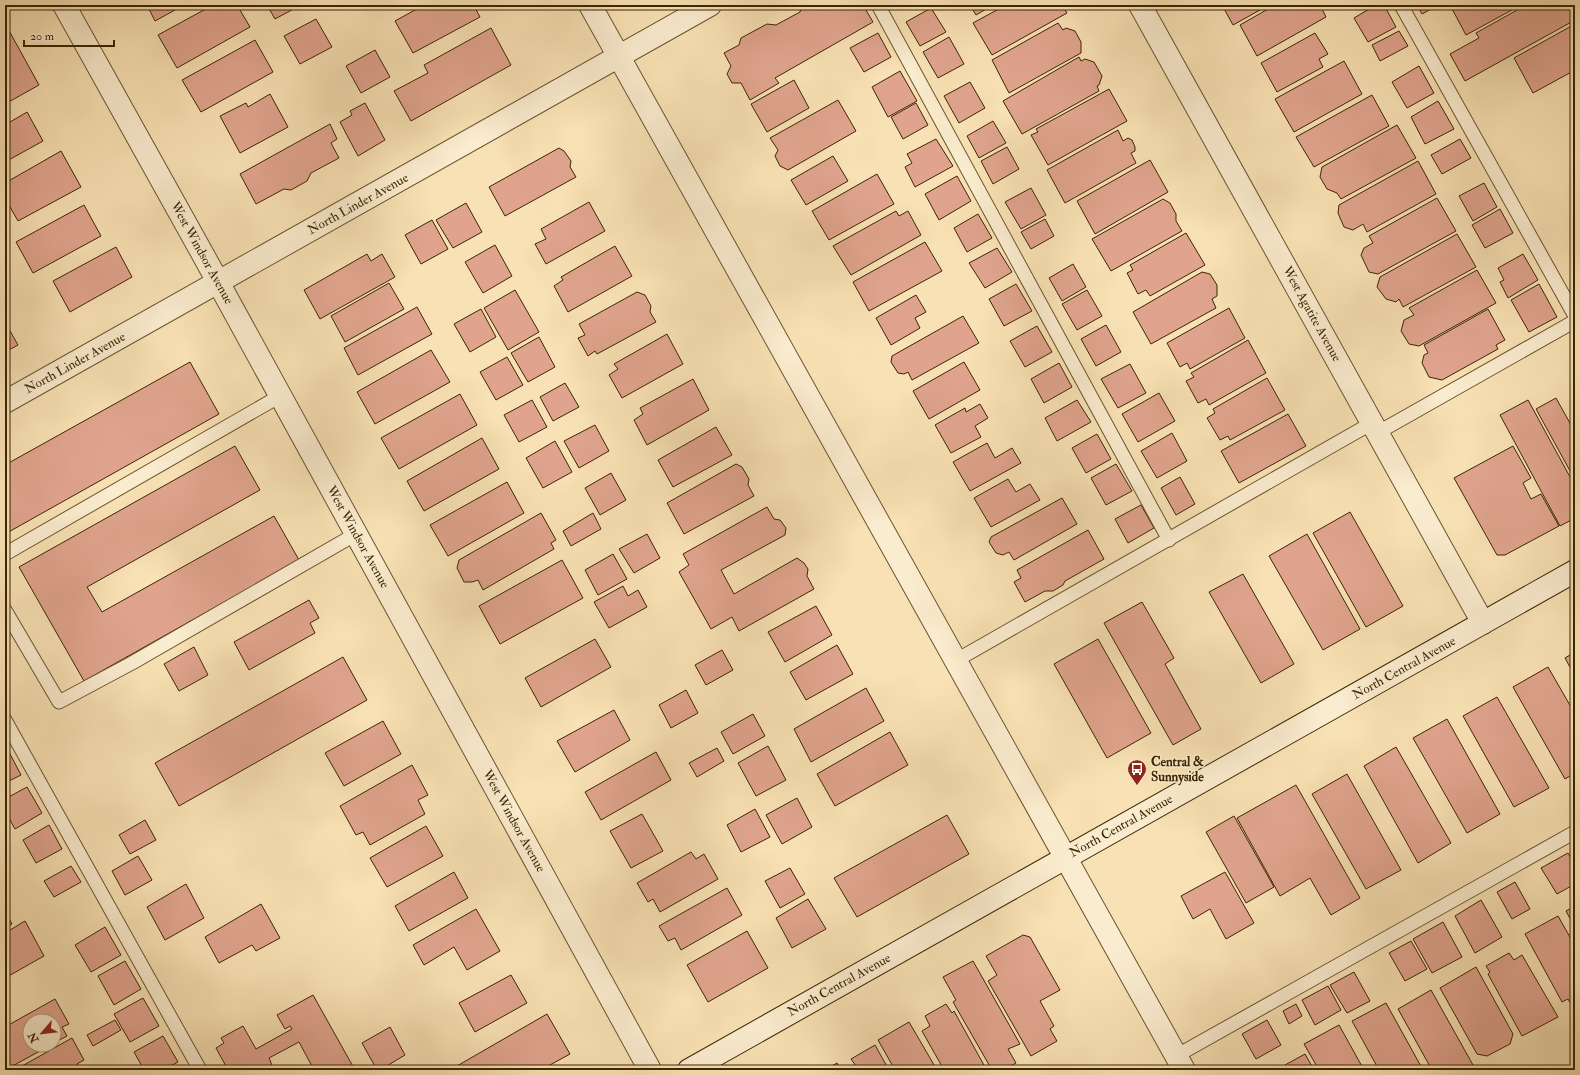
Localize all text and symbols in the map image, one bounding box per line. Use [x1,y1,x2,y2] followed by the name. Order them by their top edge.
[24,22,114,48] scale bar
[30,29,55,44] text: 20 m
[305,169,412,238] street label: North Linder Avenue
[167,198,237,307] street label: West Windsor Avenue
[1279,263,1345,365] street label: West Agatite Avenue
[22,328,129,397] street label: North Linder Avenue
[323,482,393,591] street label: West Windsor Avenue
[1349,633,1459,703] street label: North Central Avenue
[1151,754,1204,786] place label: Central & Sunnyside
[1126,758,1148,786] bus stop icon: Central & Sunnyside
[479,766,549,875] street label: West Windsor Avenue
[1066,791,1176,861] street label: North Central Avenue
[784,950,894,1020] street label: North Central Avenue
[22,1013,62,1053] north arrow
[25,1029,42,1046] text: N

